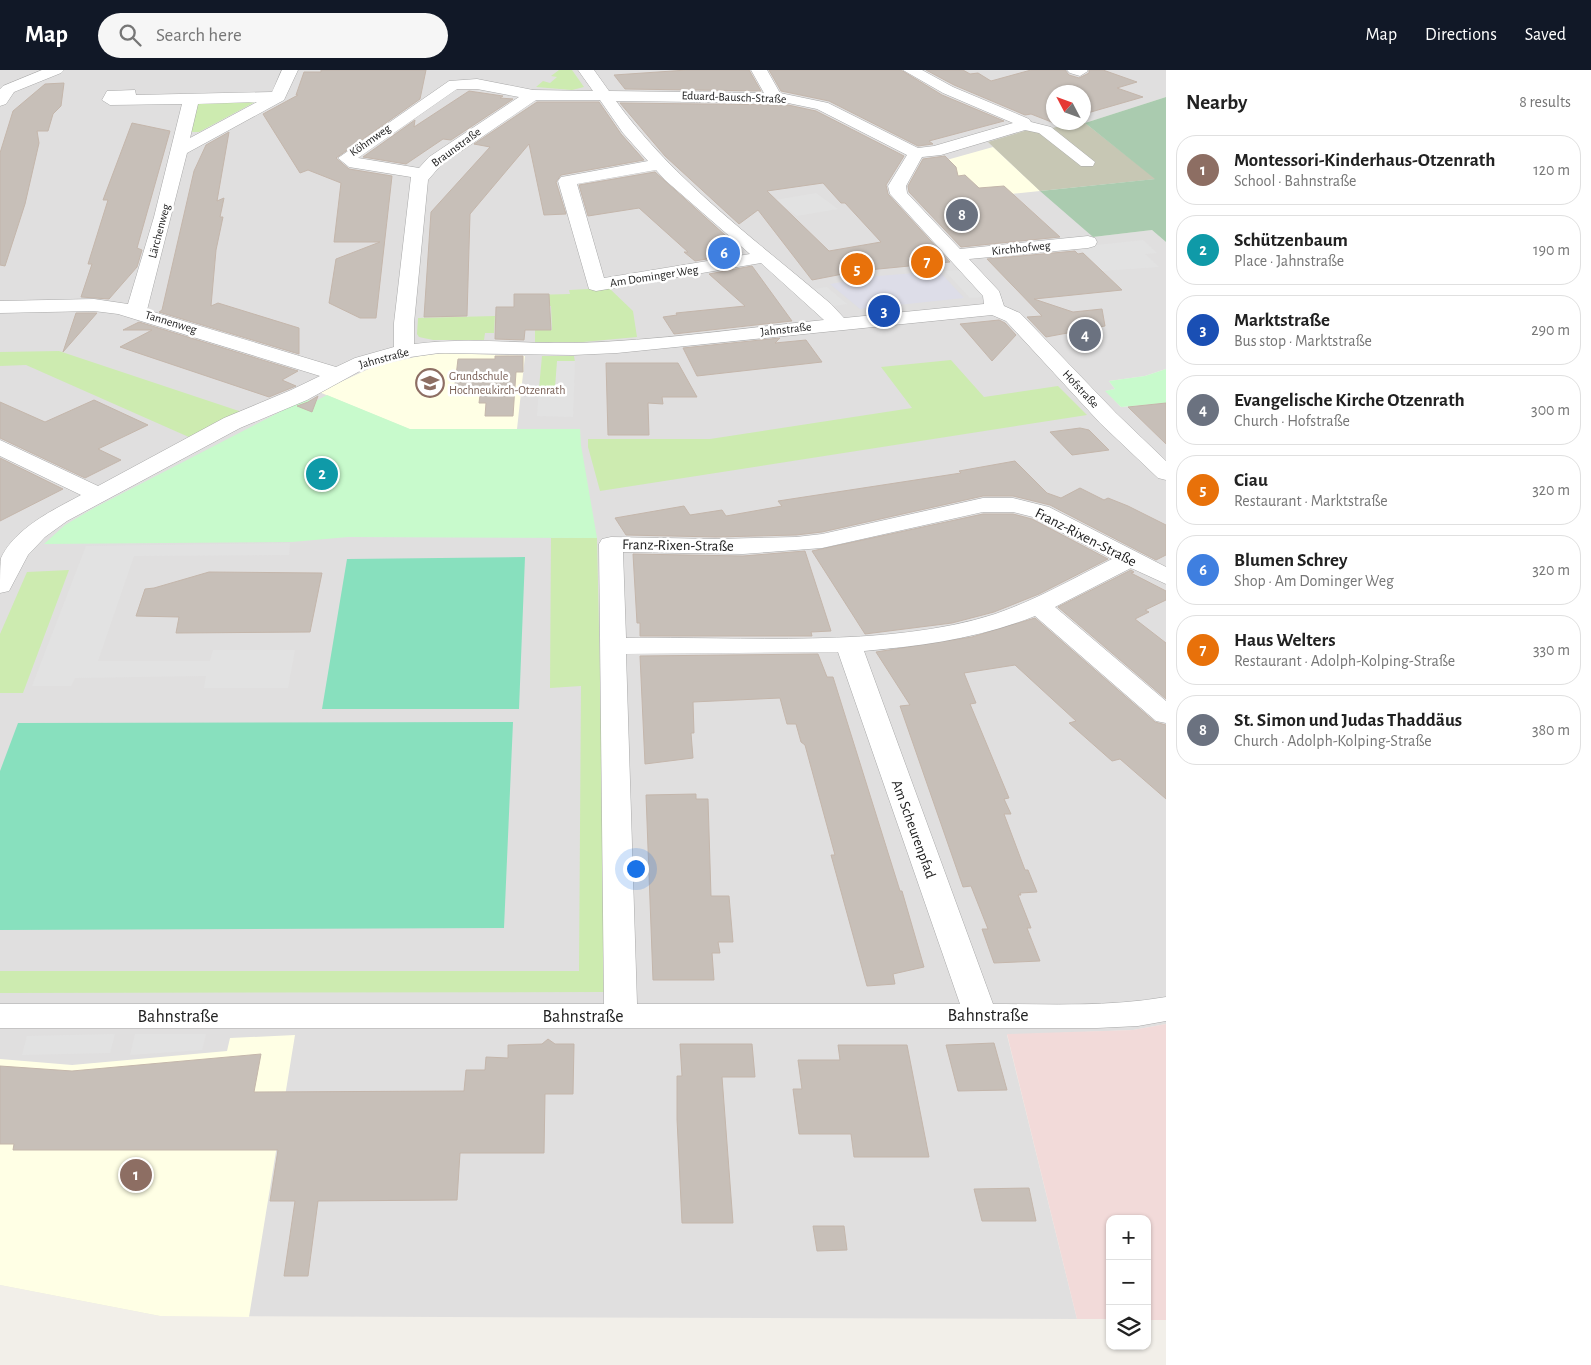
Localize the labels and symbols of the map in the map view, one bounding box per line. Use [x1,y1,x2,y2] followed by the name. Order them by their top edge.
[1046,85,1091,130] north arrow
[681,89,787,105] street label: Eduard-Bausch-Straße
[347,122,393,158] street label: Köhmweg
[429,125,483,169] street label: Braunstraße
[946,196,978,234] pin: 8
[146,202,172,260] street label: Lärchenweg
[708,234,740,272] pin: 6
[991,239,1051,257] street label: Kirchhofweg
[911,243,943,281] pin: 7
[841,250,873,288] pin: 5
[609,263,699,289] street label: Am Dominger Weg
[868,292,900,330] pin: 3
[144,308,198,336] street label: Tannenweg
[1069,316,1101,354] pin: 4
[760,320,812,338] street label: Jahnstraße
[358,346,410,370] street label: Jahnstraße
[415,368,445,398] school or university icon: Grundschule Hochneukirch-Otzenrath
[1061,368,1101,410] street label: Hofstraße
[449,370,565,396] place label: Grundschule Hochneukirch-Otzenrath
[306,455,338,493] pin: 2
[1033,505,1139,570] street label: Franz-Rixen-Straße
[622,537,734,554] street label: Franz-Rixen-Straße
[889,778,938,881] street label: Am Scheurenpfad
[623,856,649,882] your location
[947,1007,1029,1025] street label: Bahnstraße
[137,1008,219,1026] street label: Bahnstraße
[542,1008,624,1026] street label: Bahnstraße
[120,1156,152,1194] pin: 1

